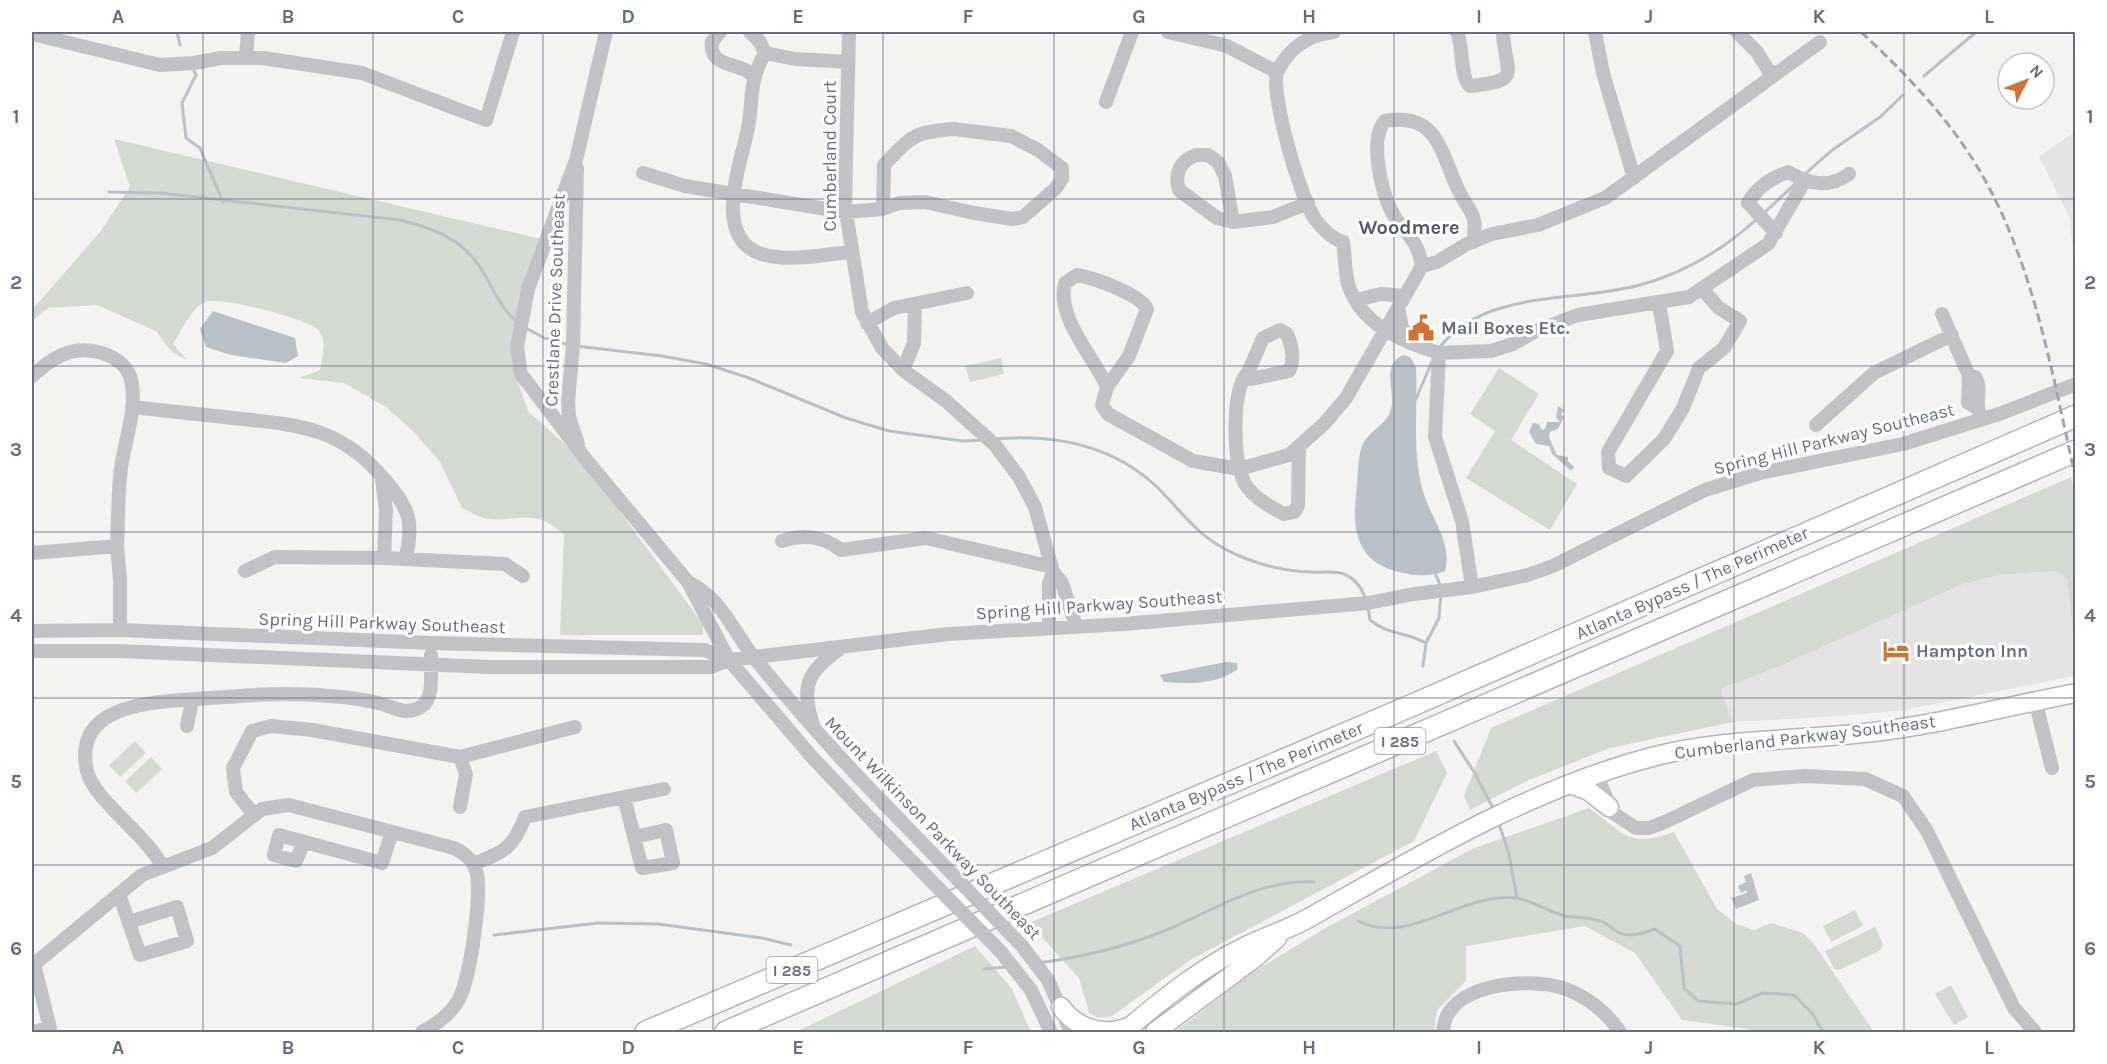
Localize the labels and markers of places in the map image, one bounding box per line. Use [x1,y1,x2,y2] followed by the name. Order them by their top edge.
[1406,313,1436,343] public building icon: Mail Boxes Etc.
[1441,317,1570,339] place label: Mail Boxes Etc.
[1881,636,1911,666] hotel icon: Hampton Inn
[1916,640,2028,662] place label: Hampton Inn

